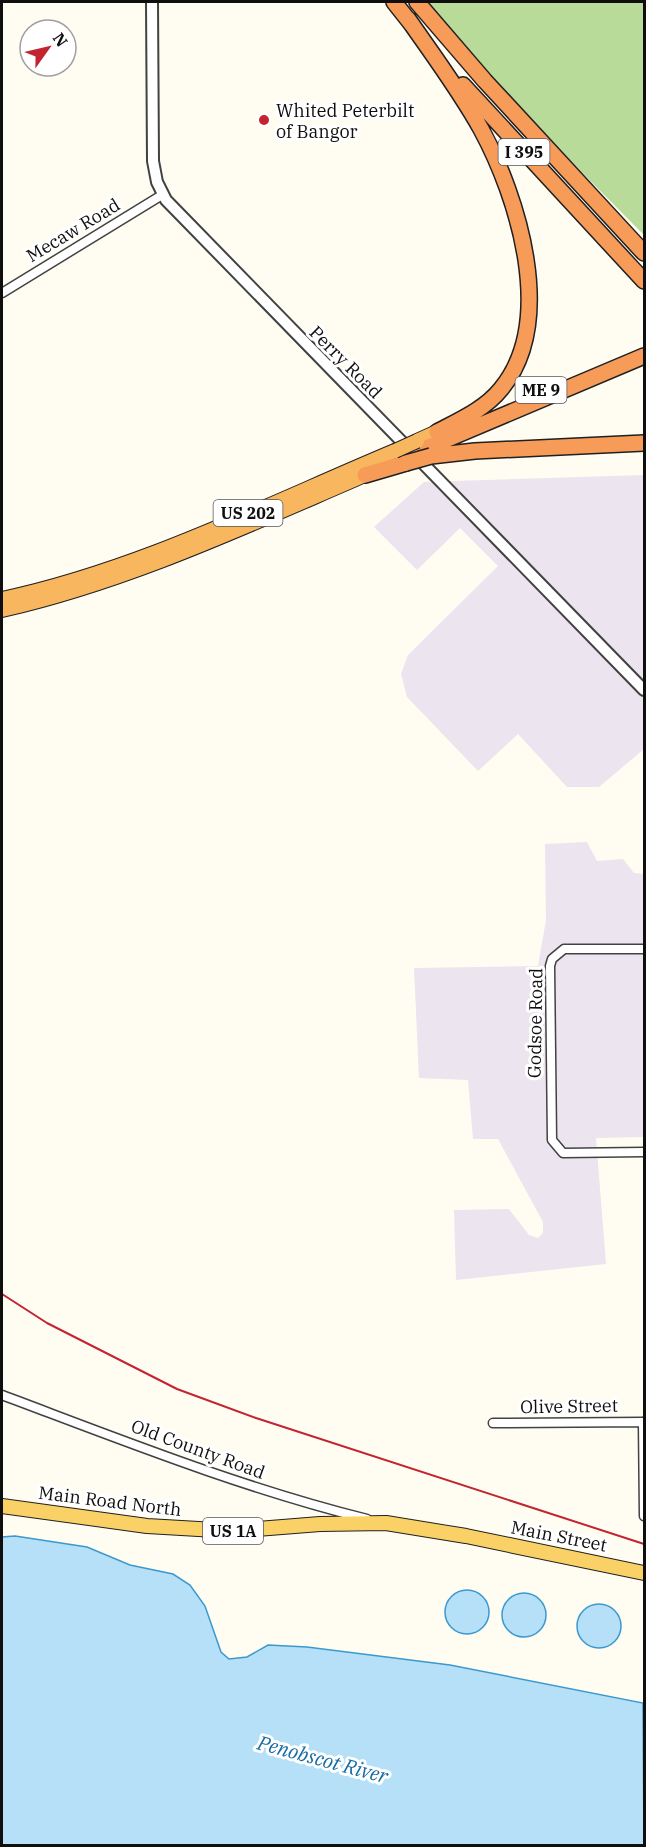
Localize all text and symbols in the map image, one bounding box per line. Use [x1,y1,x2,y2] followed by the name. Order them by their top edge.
[18,18,78,78] north arrow
[49,29,72,50] text: N
[276,99,414,143] place label: Whited Peterbilt of Bangor
[257,113,271,127] marker: Whited Peterbilt of Bangor
[498,139,550,165] road number: I 395
[22,193,124,267] street label: Mecaw Road
[305,321,387,403] street label: Perry Road
[516,377,566,403] road number: ME 9
[214,500,282,526] road number: US 202
[523,968,547,1078] street label: Godsoe Road
[520,1394,618,1418] street label: Olive Street
[128,1414,268,1484] street label: Old County Road
[37,1481,183,1521] street label: Main Road North
[509,1515,609,1557] street label: Main Street
[203,1518,263,1544] road number: US 1A
[254,1728,392,1790] water label: Penobscot River

